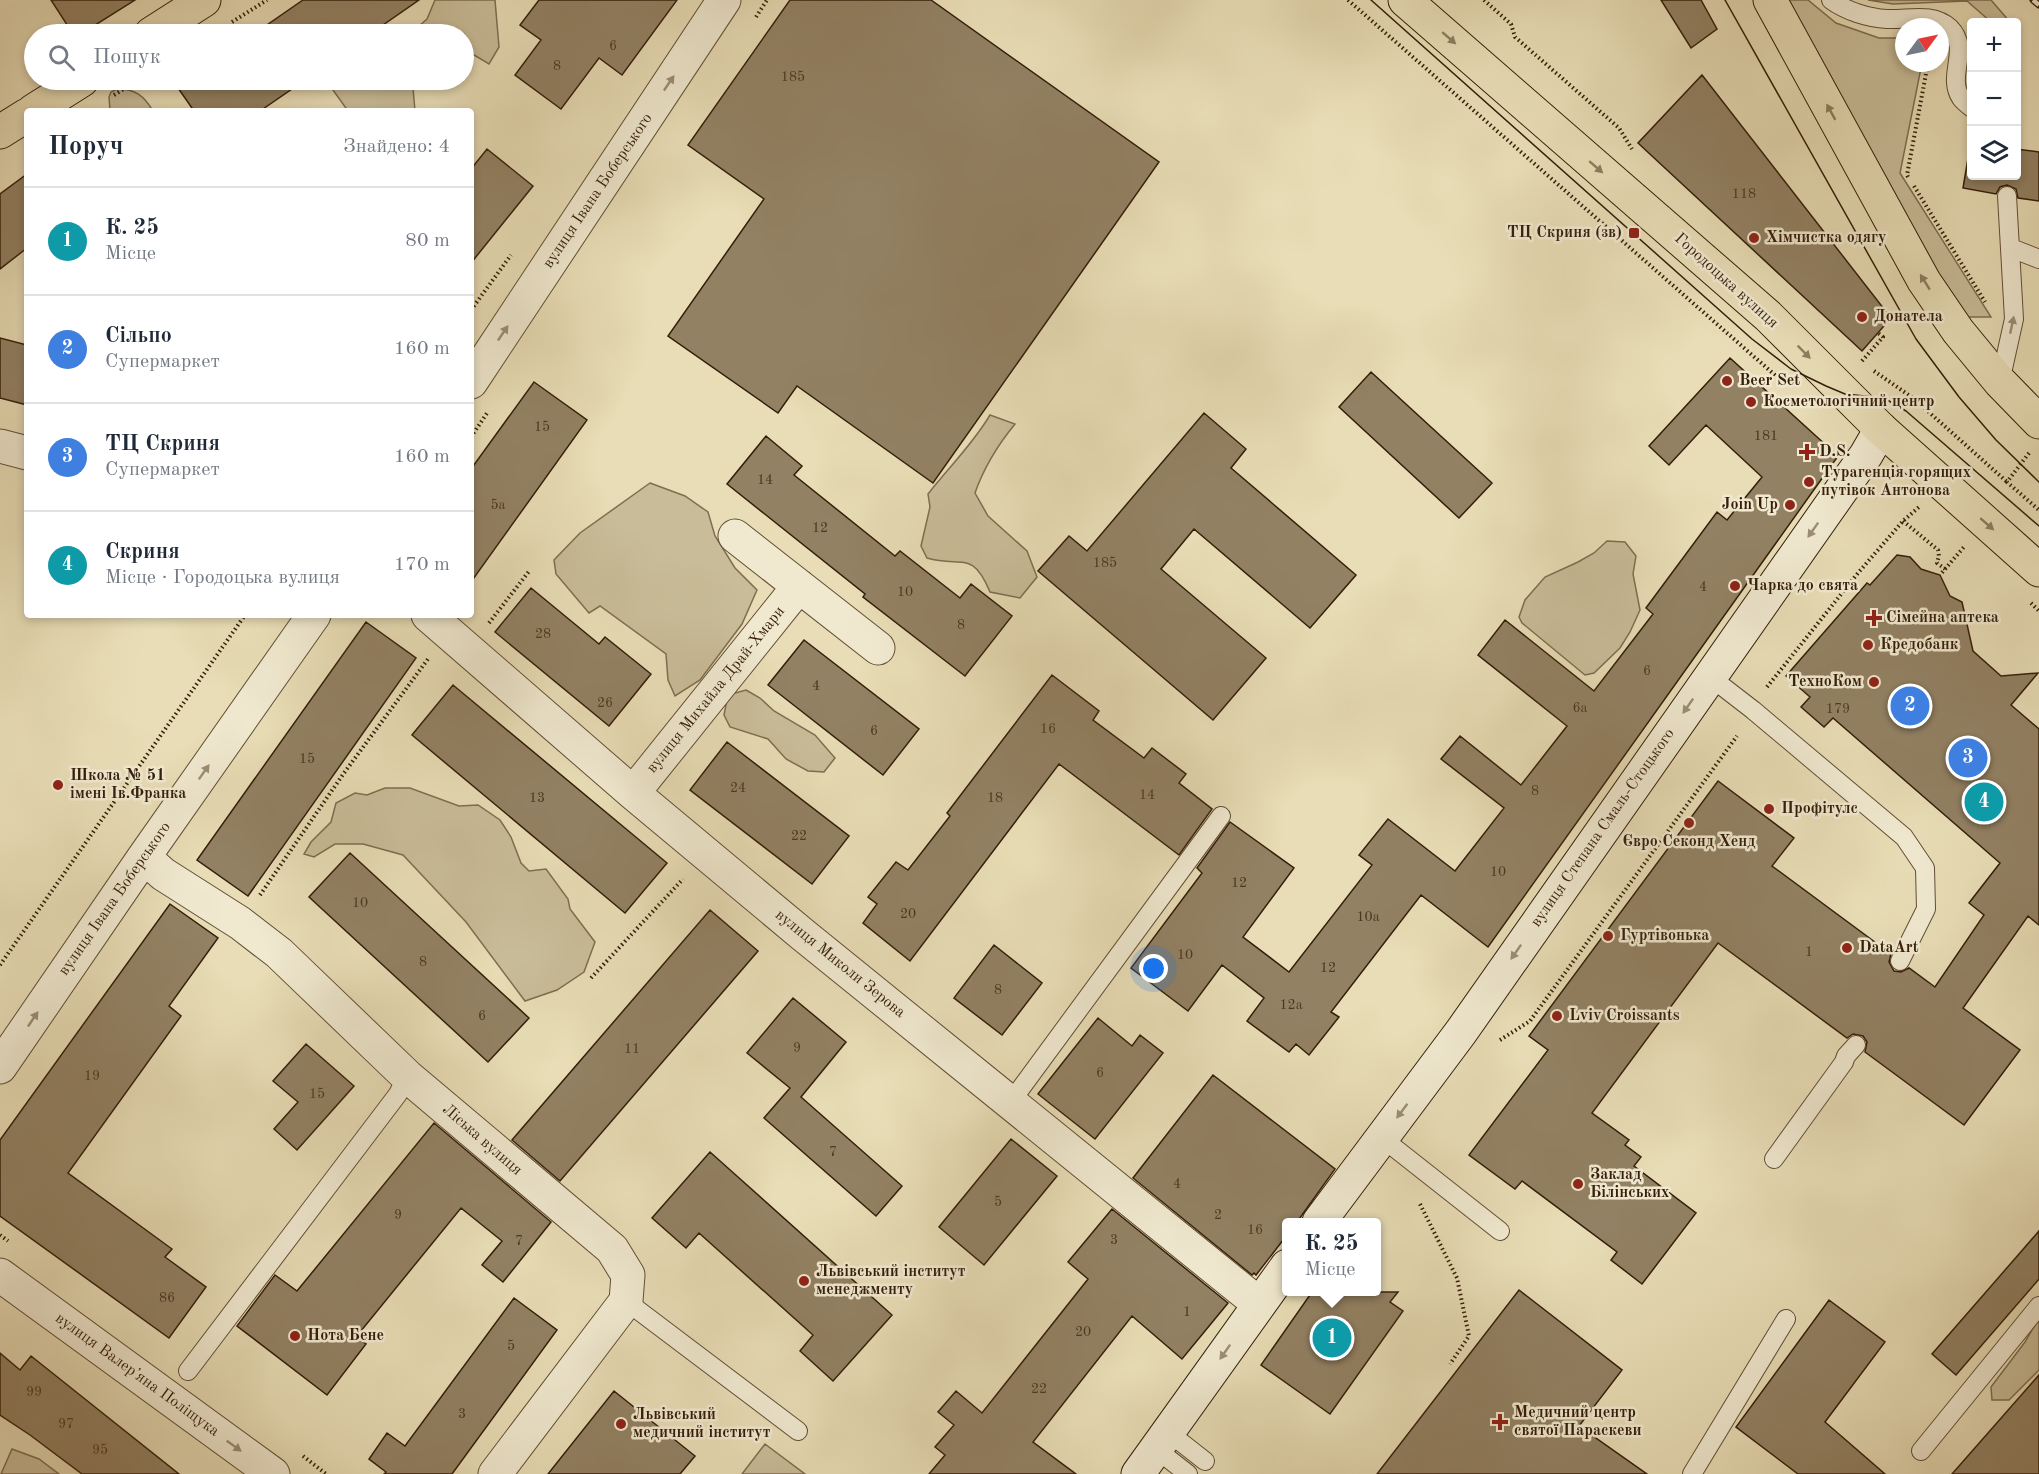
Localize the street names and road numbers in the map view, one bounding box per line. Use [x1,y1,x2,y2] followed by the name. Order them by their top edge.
[540,111,656,271] street label: вулиця Івана Боберського
[1671,230,1781,332] street label: Городоцька вулиця
[644,604,788,776] street label: вулиця Михайла Драй-Хмари
[1528,726,1678,930] street label: вулиця Степана Смаль-Стоцького
[56,819,174,979] street label: вулиця Івана Боберського
[772,907,908,1021] street label: вулиця Миколи Зерова
[439,1101,525,1179] street label: Ліська вулиця
[52,1309,223,1440] street label: вулиця Валерʼяна Поліщука

